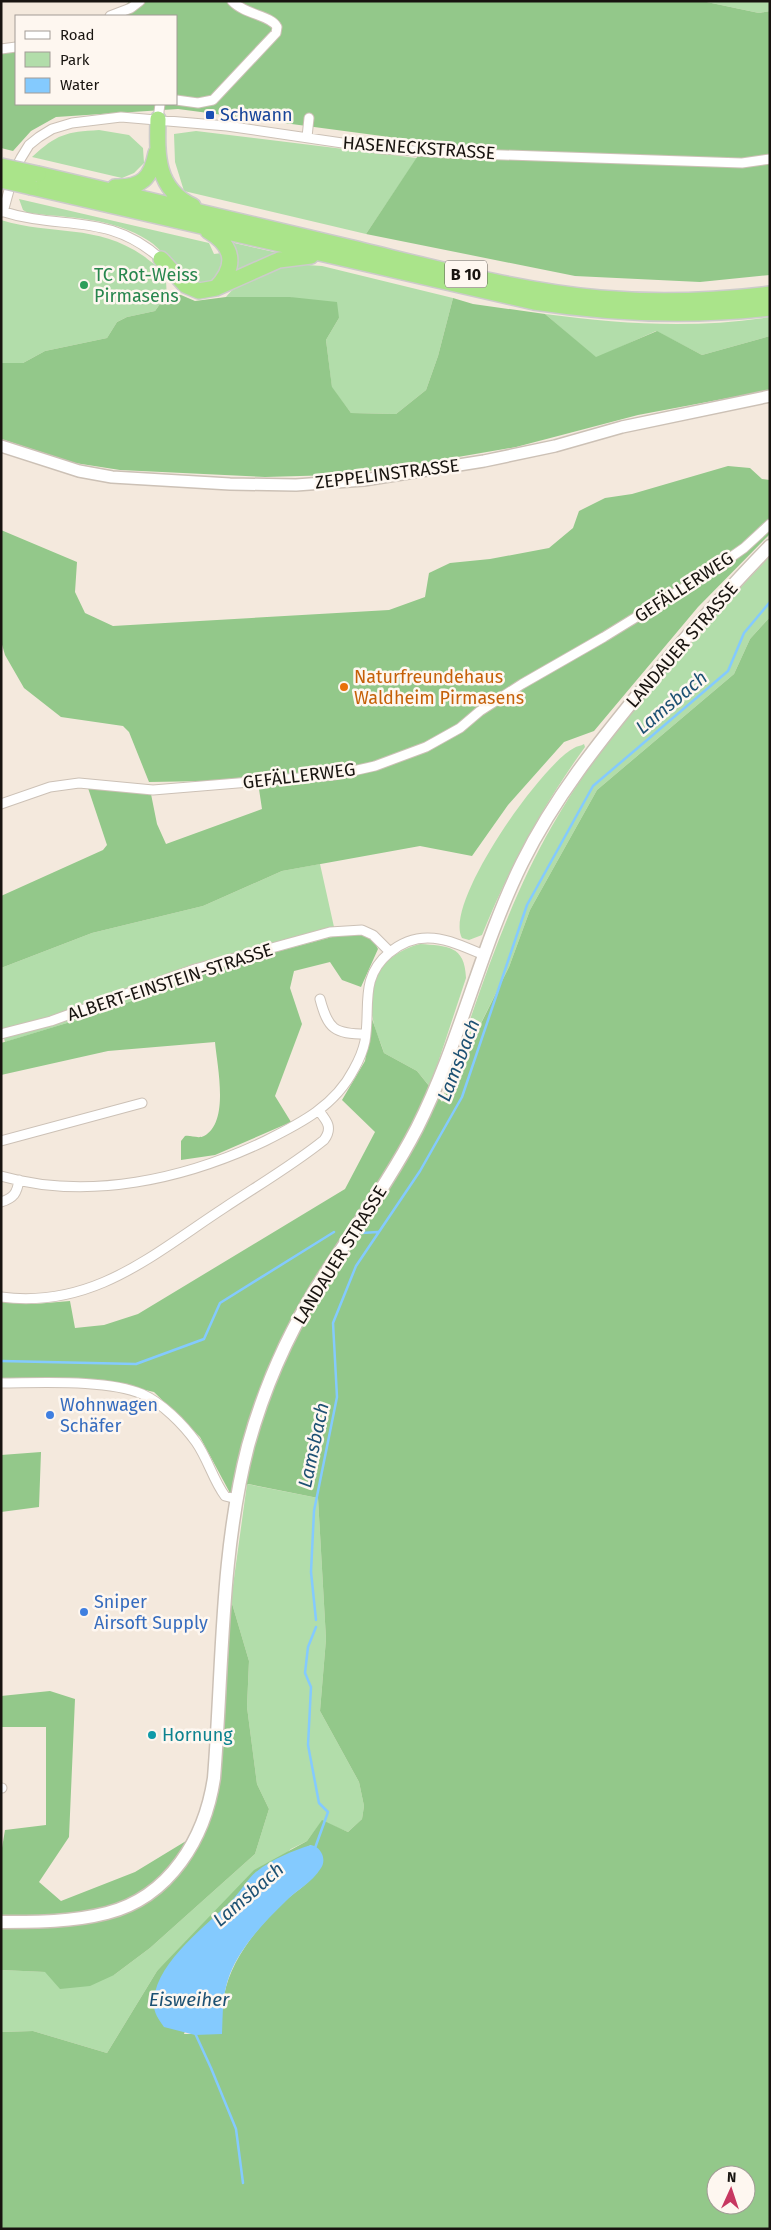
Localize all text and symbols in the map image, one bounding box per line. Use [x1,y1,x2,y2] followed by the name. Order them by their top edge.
[15,15,178,105] legend
[60,26,95,44] text: Road
[60,51,90,69] text: Park
[60,76,99,94] text: Water
[220,104,293,126] place label: Schwann
[204,109,216,121] marker: Schwann
[342,132,496,164] street label: HASENECKSTRASSE
[445,260,487,288] road number: B 10
[94,264,198,307] place label: TC Rot-Weiss Pirmasens
[78,279,90,291] marker: TC Rot-Weiss Pirmasens
[314,454,460,494] street label: ZEPPELINSTRASSE
[630,547,738,627] street label: GEFÄLLERWEG
[621,578,743,712] street label: LANDAUER STRASSE
[354,666,524,709] place label: Naturfreundehaus Waldheim Pirmasens
[631,666,712,739] water label: Lamsbach
[338,681,350,693] marker: Naturfreundehaus Waldheim Pirmasens
[241,758,357,794] street label: GEFÄLLERWEG
[64,938,276,1026] street label: ALBERT-EINSTEIN-STRASSE
[432,1016,485,1105] water label: Lamsbach
[288,1182,392,1328] street label: LANDAUER STRASSE
[60,1394,158,1437] place label: Wohnwagen Schäfer
[293,1400,334,1490] water label: Lamsbach
[44,1409,56,1421] marker: Wohnwagen Schäfer
[94,1591,208,1634] place label: Sniper Airsoft Supply
[78,1606,90,1618] marker: Sniper Airsoft Supply
[162,1724,233,1746] place label: Hornung
[146,1729,158,1741] marker: Hornung
[208,1857,288,1931] water label: Lamsbach
[149,1988,230,2011] water label: Eisweiher
[706,2165,756,2215] north arrow
[727,2169,737,2186] text: N

